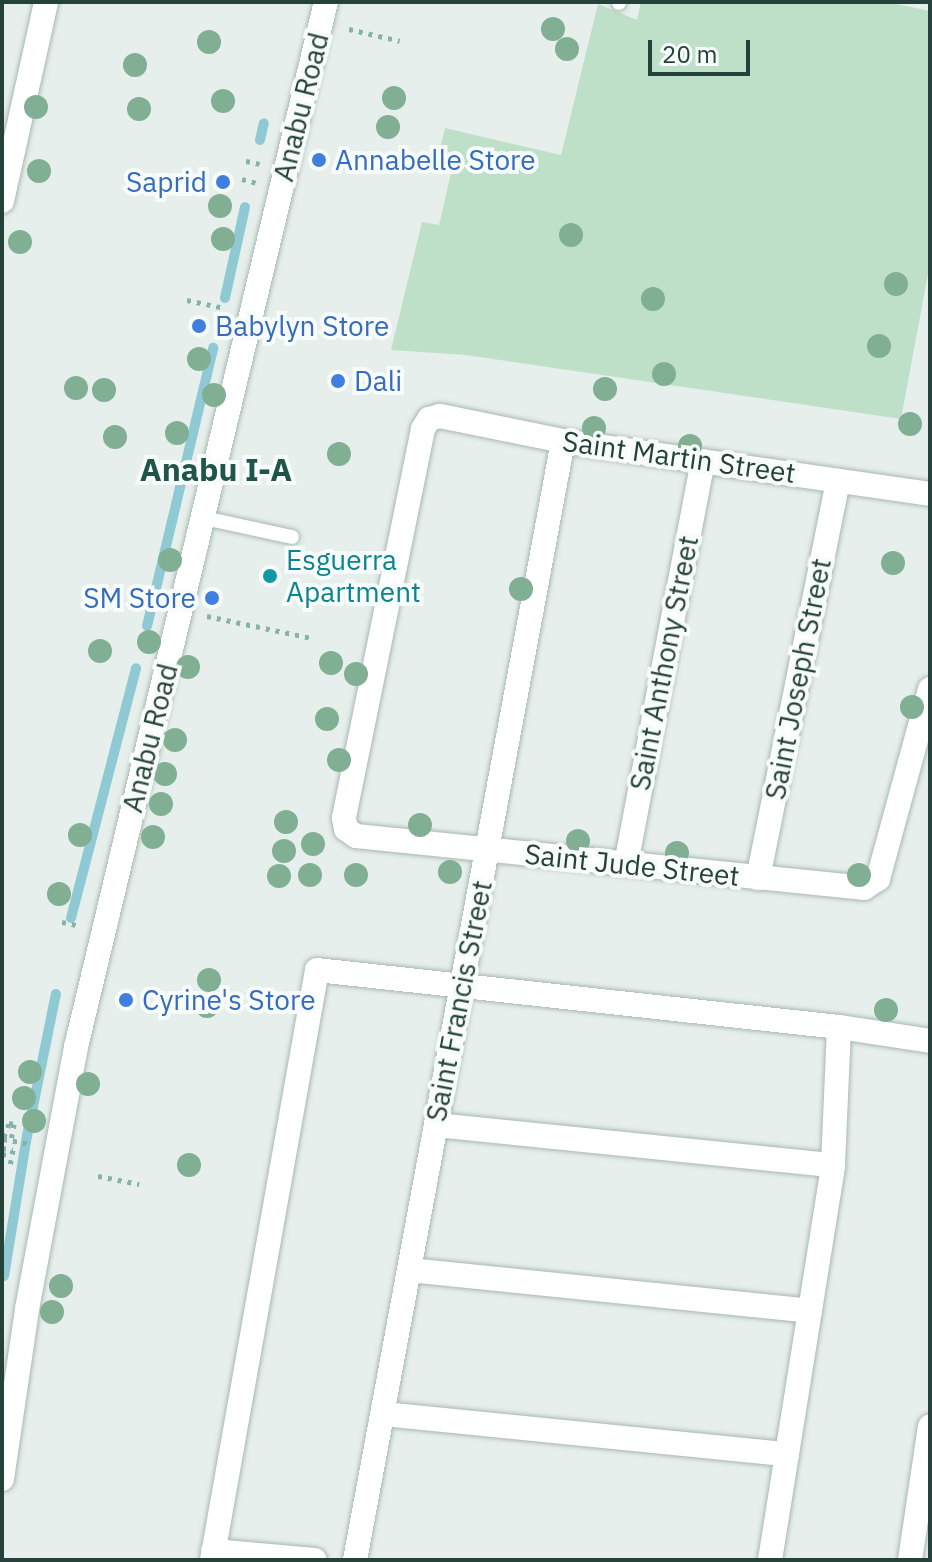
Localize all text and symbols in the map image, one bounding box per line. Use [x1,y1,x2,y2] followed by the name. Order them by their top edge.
[652,24,754,74] scale bar
[266,29,336,185] street label: Anabu Road
[662,38,717,70] text: 20 m
[335,143,536,177] place label: Annabelle Store
[310,151,328,169] marker: Annabelle Store
[126,165,207,199] place label: Saprid
[214,173,232,191] marker: Saprid
[215,309,389,343] place label: Babylyn Store
[190,317,208,335] marker: Babylyn Store
[354,364,402,398] place label: Dali
[329,372,347,390] marker: Dali
[560,424,798,490] street label: Saint Martin Street
[140,450,292,488] district label: Anabu I-A
[623,533,705,793] street label: Saint Anthony Street
[286,543,421,609] place label: Esguerra Apartment
[758,556,838,802] street label: Saint Joseph Street
[261,567,279,585] marker: Esguerra Apartment
[83,581,196,615] place label: SM Store
[203,589,221,607] marker: SM Store
[115,660,185,816] street label: Anabu Road
[523,837,741,893] street label: Saint Jude Street
[419,878,499,1124] street label: Saint Francis Street
[142,983,316,1017] place label: Cyrine's Store
[117,991,135,1009] marker: Cyrine's Store

